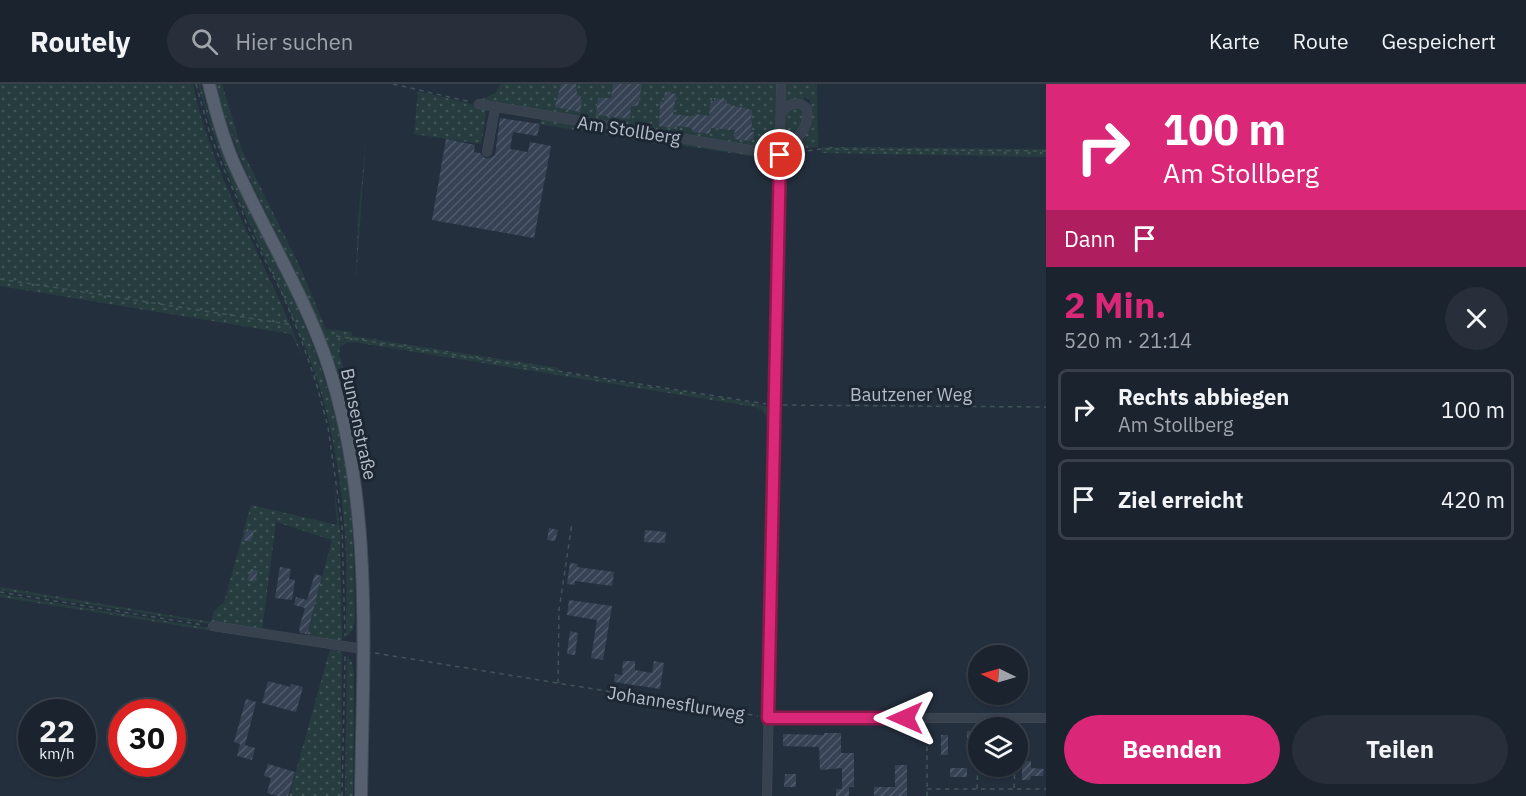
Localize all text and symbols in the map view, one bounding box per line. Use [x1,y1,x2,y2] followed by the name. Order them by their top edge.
[167,14,587,68] search box
[30,23,131,60] text: Routely
[188,25,221,58] icon: search
[236,27,353,56] text: Hier suchen
[1209,27,1260,55] text: Karte
[1293,27,1349,55] text: Route
[1382,27,1496,55] text: Gespeichert
[1163,102,1286,157] text: 100 m
[1064,108,1142,186] icon: right
[576,111,683,150] street label: Am Stollberg
[754,129,805,180] pin
[763,138,796,171] icon: arrive
[1163,155,1319,190] text: Am Stollberg
[1128,222,1161,255] icon: arrive
[1064,224,1116,253] text: Dann
[1064,281,1167,328] text: 2 Min.
[1445,287,1508,350] button: close
[1064,327,1192,354] text: 520 m · 21:14
[336,366,382,482] street label: Bunsenstraße
[1118,382,1289,411] text: Rechts abbiegen
[850,383,973,406] street label: Bautzener Weg
[1067,393,1100,426] icon: right
[1441,395,1505,424] text: 100 m
[1118,411,1234,438] text: Am Stollberg
[1067,483,1100,516] icon: arrive
[1118,485,1243,514] text: Ziel erreicht
[1441,485,1505,514] text: 420 m
[968,645,1028,705] north arrow
[968,645,1028,777] map controls
[606,681,747,725] street label: Johannesflurweg
[873,686,937,750] position arrow
[108,699,186,777] speed limit sign: 30
[39,711,75,750] text: 22
[1064,715,1280,784] button: Beenden
[1292,715,1508,784] button: Teilen
[968,717,1028,777] button: layers
[39,744,75,763] text: km/h

